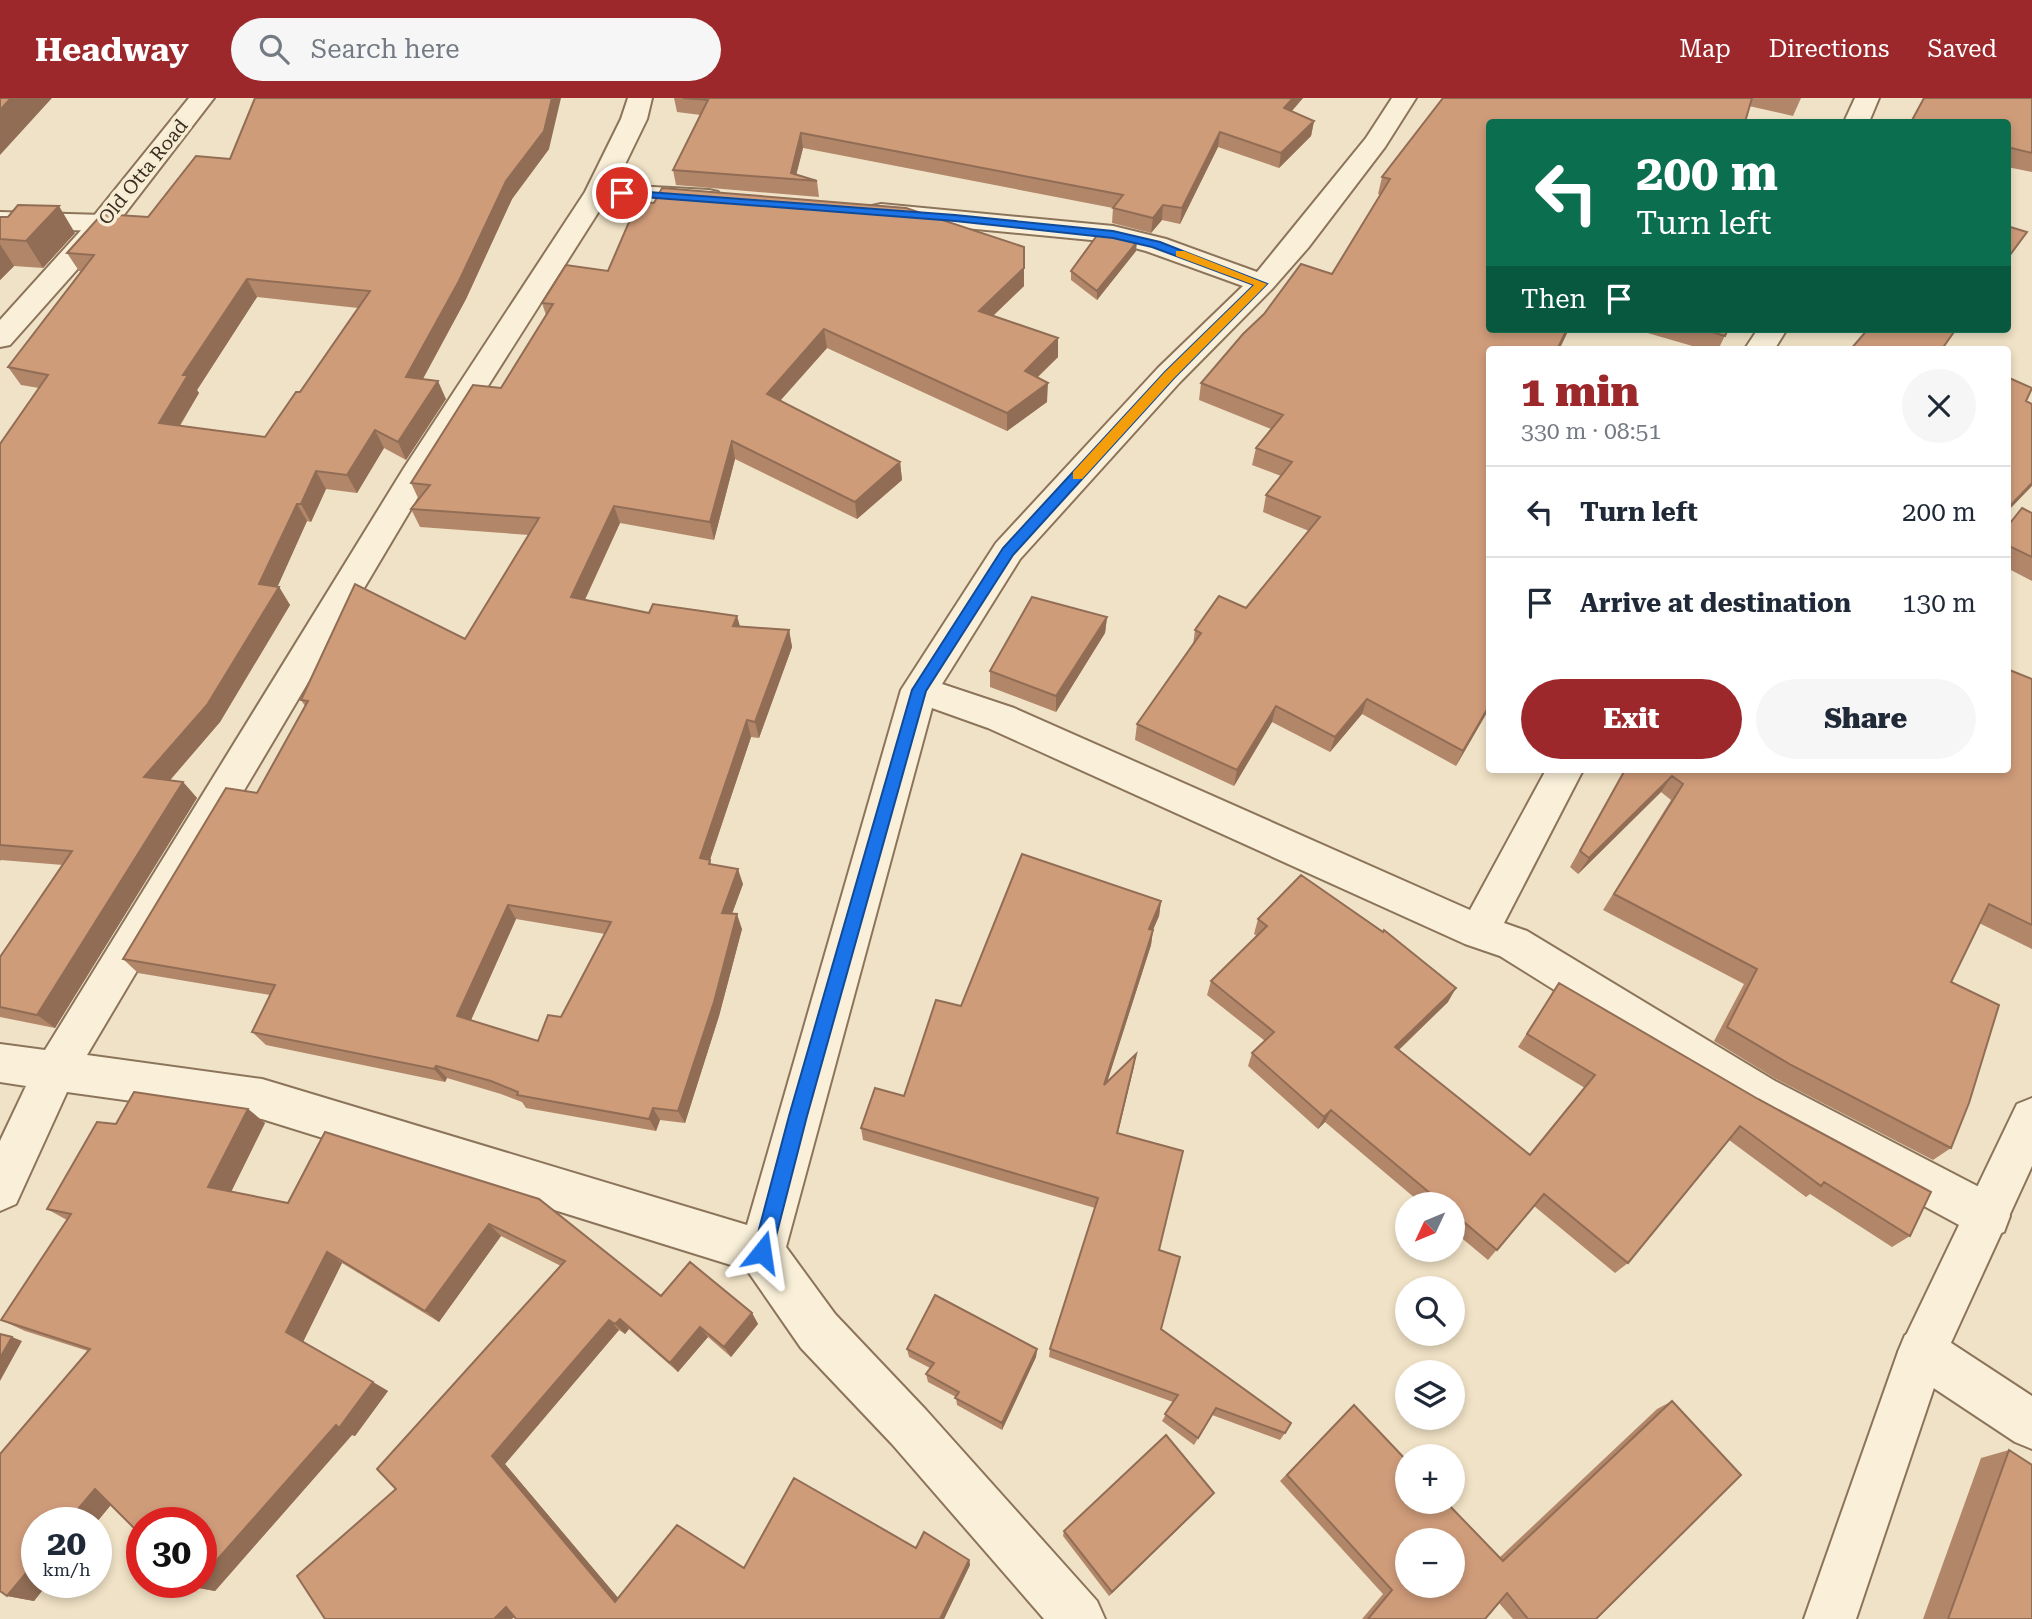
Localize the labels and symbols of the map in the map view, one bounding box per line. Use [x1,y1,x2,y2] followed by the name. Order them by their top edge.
[93,115,193,229] street label: Old Otta Road
[592,163,652,223] pin
[1395,1192,1465,1262] north arrow
[725,1215,799,1289] position arrow
[126,1507,217,1598] speed limit sign: 30

